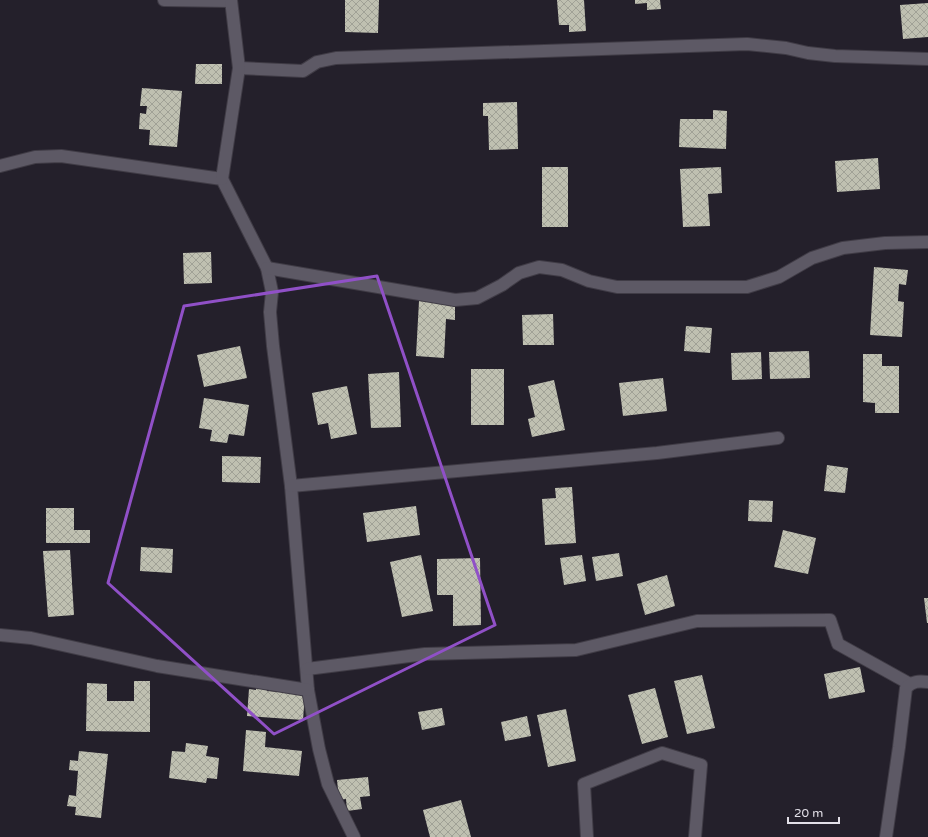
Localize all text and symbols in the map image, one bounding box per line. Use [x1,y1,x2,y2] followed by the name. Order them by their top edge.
[788,799,839,825] scale bar
[794,806,823,820] text: 20 m

